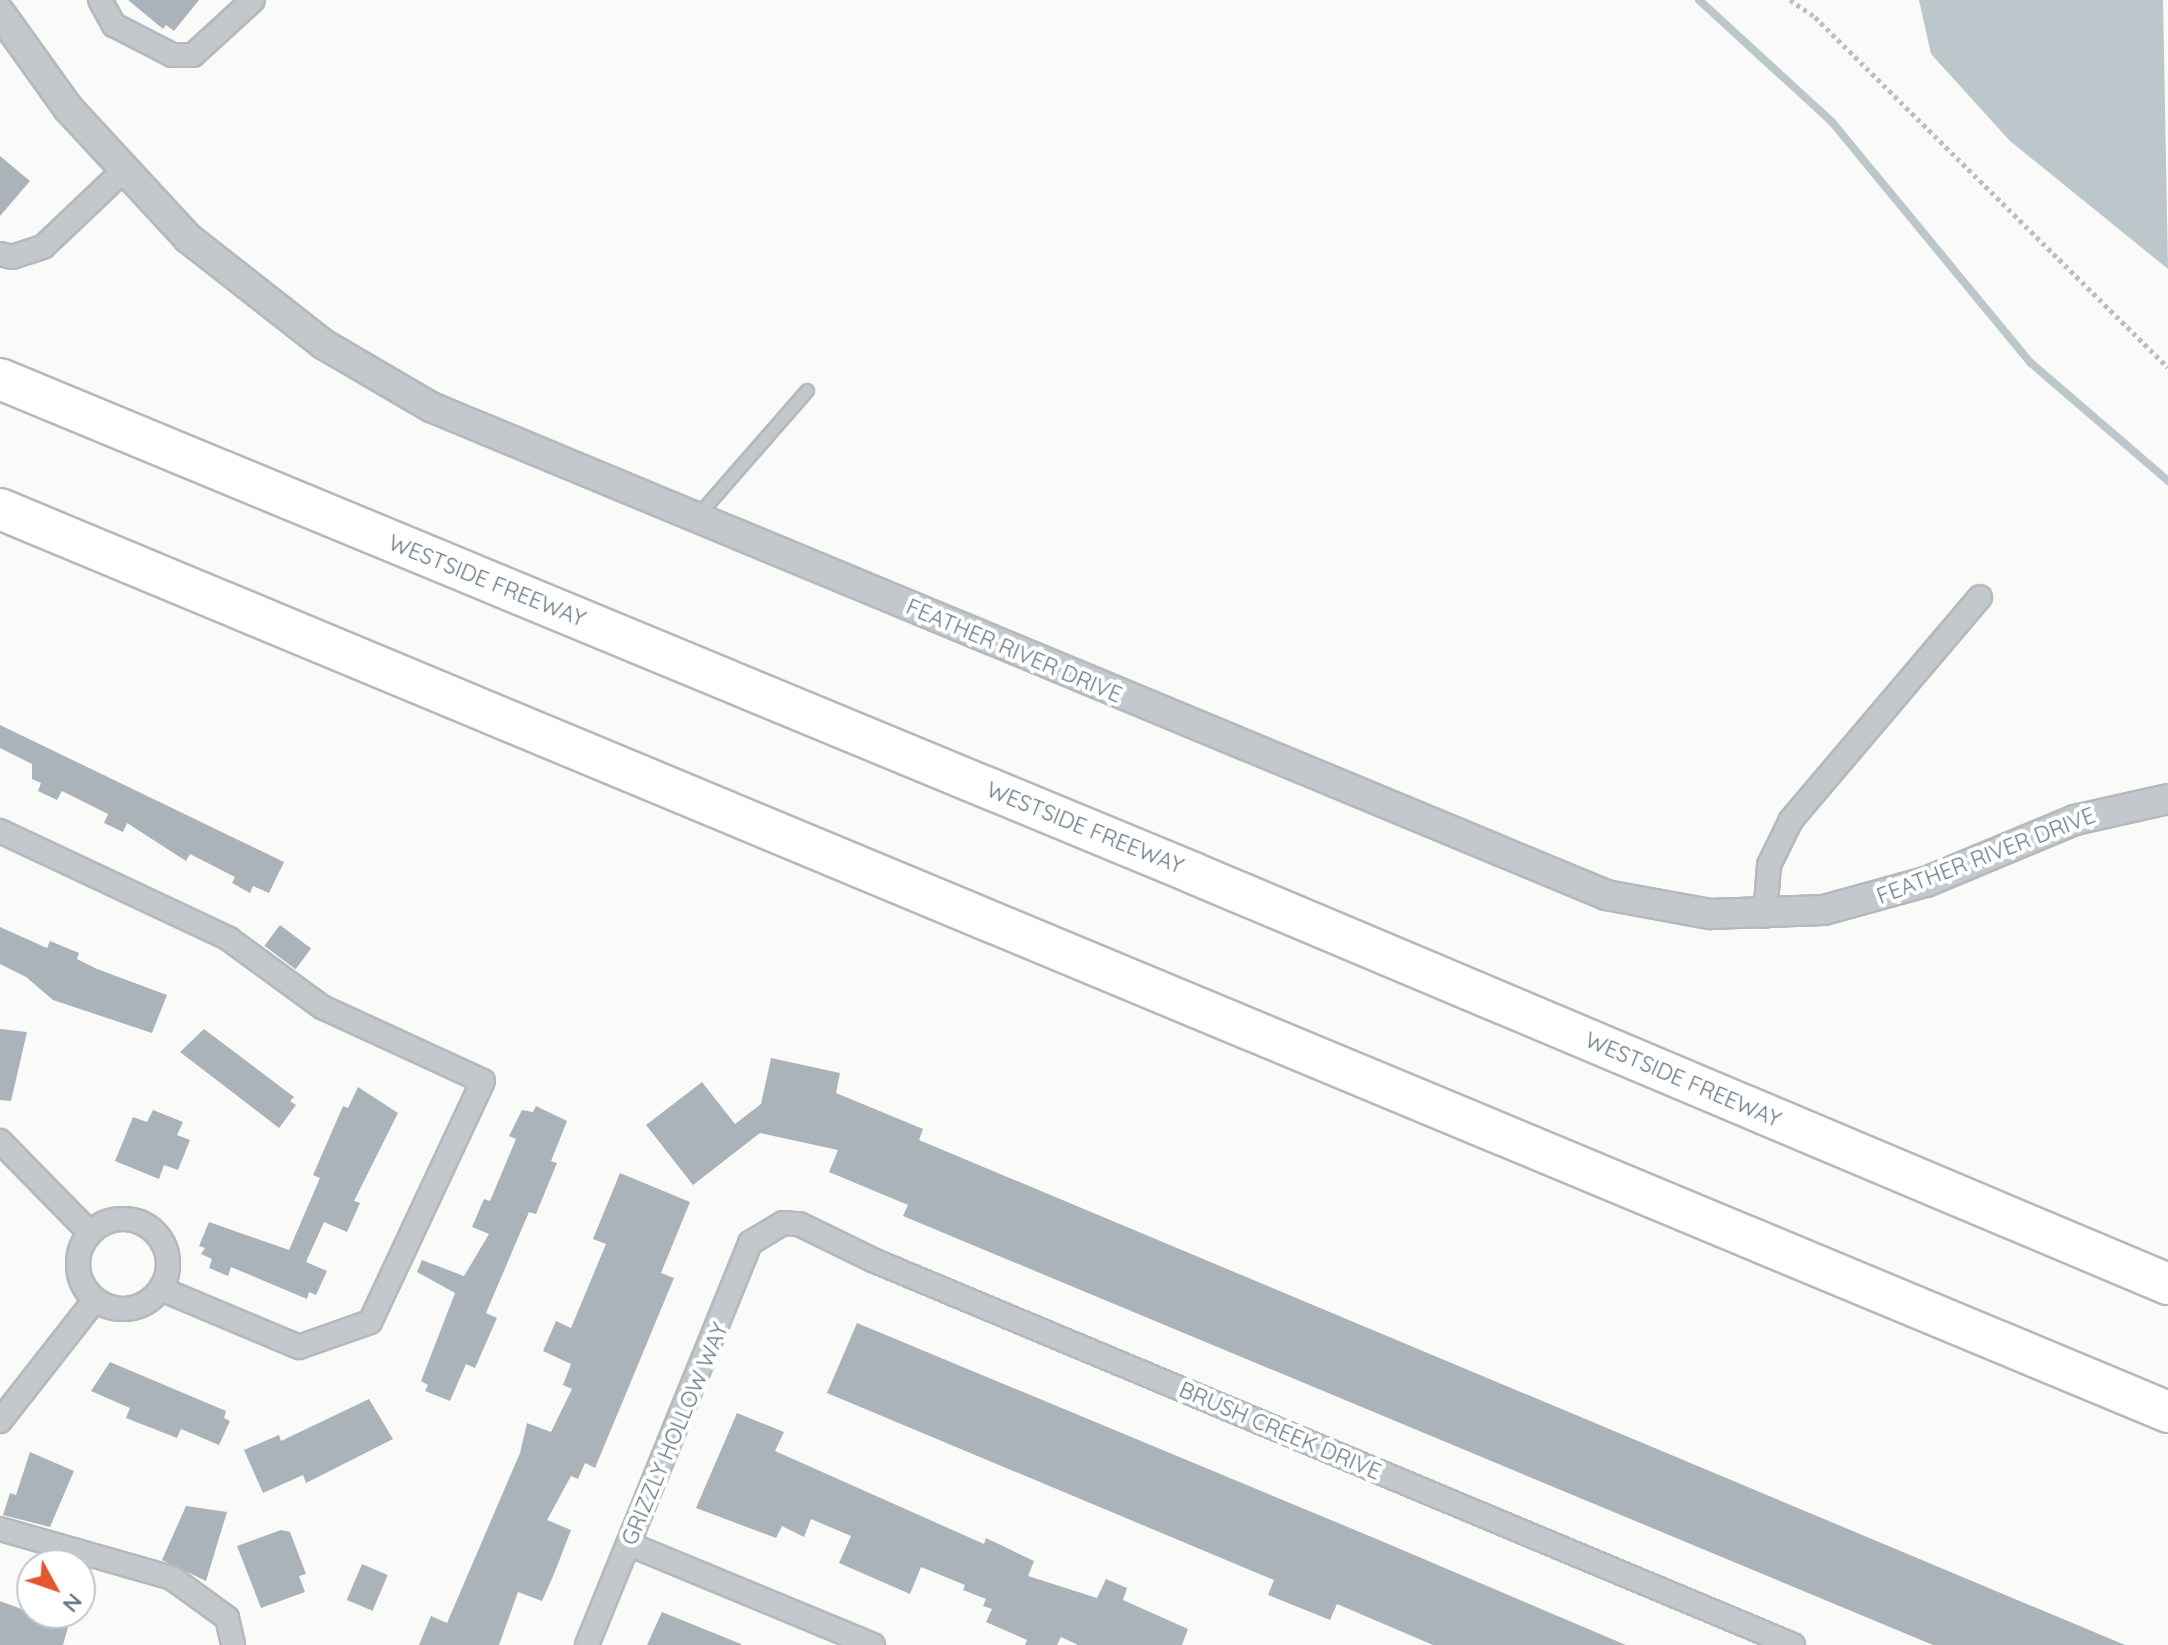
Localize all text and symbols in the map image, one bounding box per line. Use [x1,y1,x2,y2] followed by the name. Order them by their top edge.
[385,529,589,633] street label: WESTSIDE FREEWAY
[902,594,1126,708] street label: FEATHER RIVER DRIVE
[983,776,1187,880] street label: WESTSIDE FREEWAY
[1873,802,2099,910] street label: FEATHER RIVER DRIVE
[1581,1027,1785,1133] street label: WESTSIDE FREEWAY
[616,1319,734,1549] street label: GRIZZLY HOLLOW WAY
[1175,1377,1385,1485] street label: BRUSH CREEK DRIVE
[16,1549,96,1629] north arrow
[57,1588,89,1618] text: N

